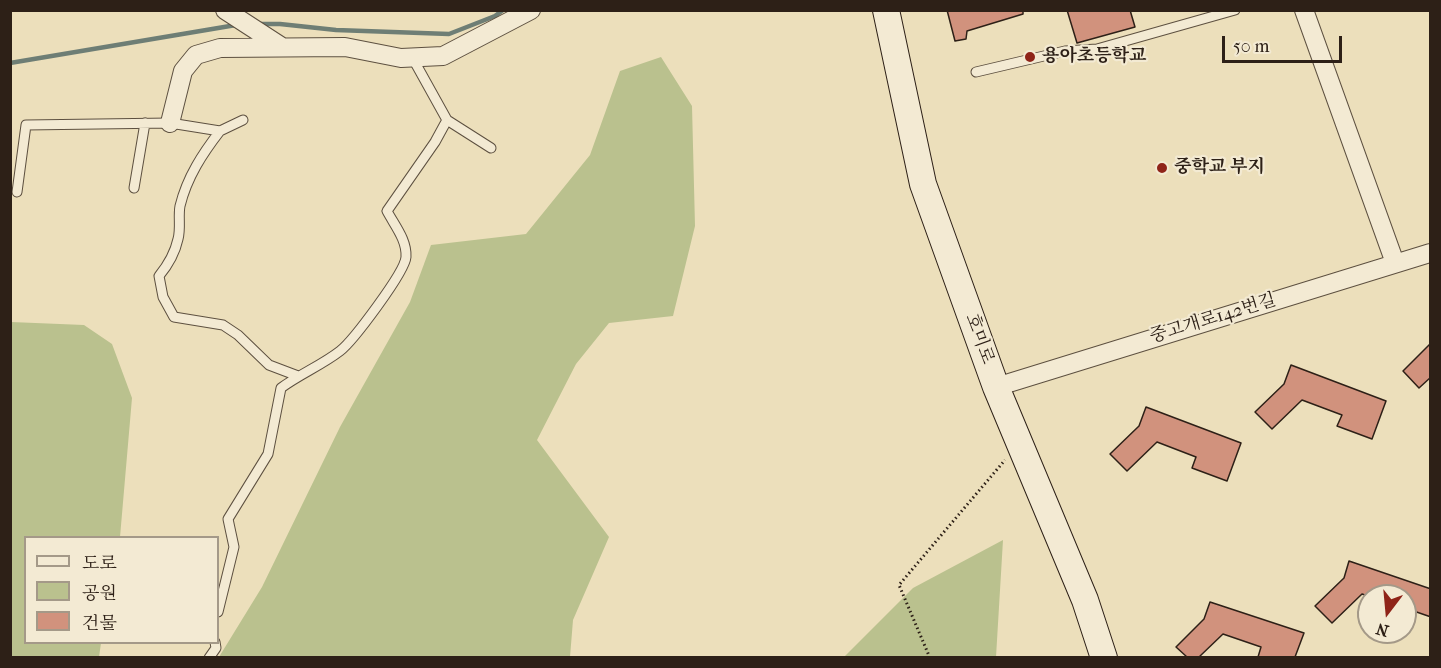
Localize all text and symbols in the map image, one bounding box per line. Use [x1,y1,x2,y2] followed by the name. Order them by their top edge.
[1225,24,1345,62] scale bar
[1233,36,1269,57] text: 50 m
[1042,46,1146,68] place label: 용아초등학교
[1023,50,1037,64] marker: 용아초등학교
[1174,157,1265,179] place label: 중학교 부지
[1155,161,1169,175] marker: 중학교 부지
[1147,290,1279,348] street label: 중고개로142번길
[960,311,998,367] street label: 호미로
[24,536,219,644] legend
[82,553,117,574] text: 도로
[82,583,117,604] text: 공원
[1357,584,1417,644] north arrow
[82,613,117,634] text: 건물
[1374,619,1391,641] text: N

